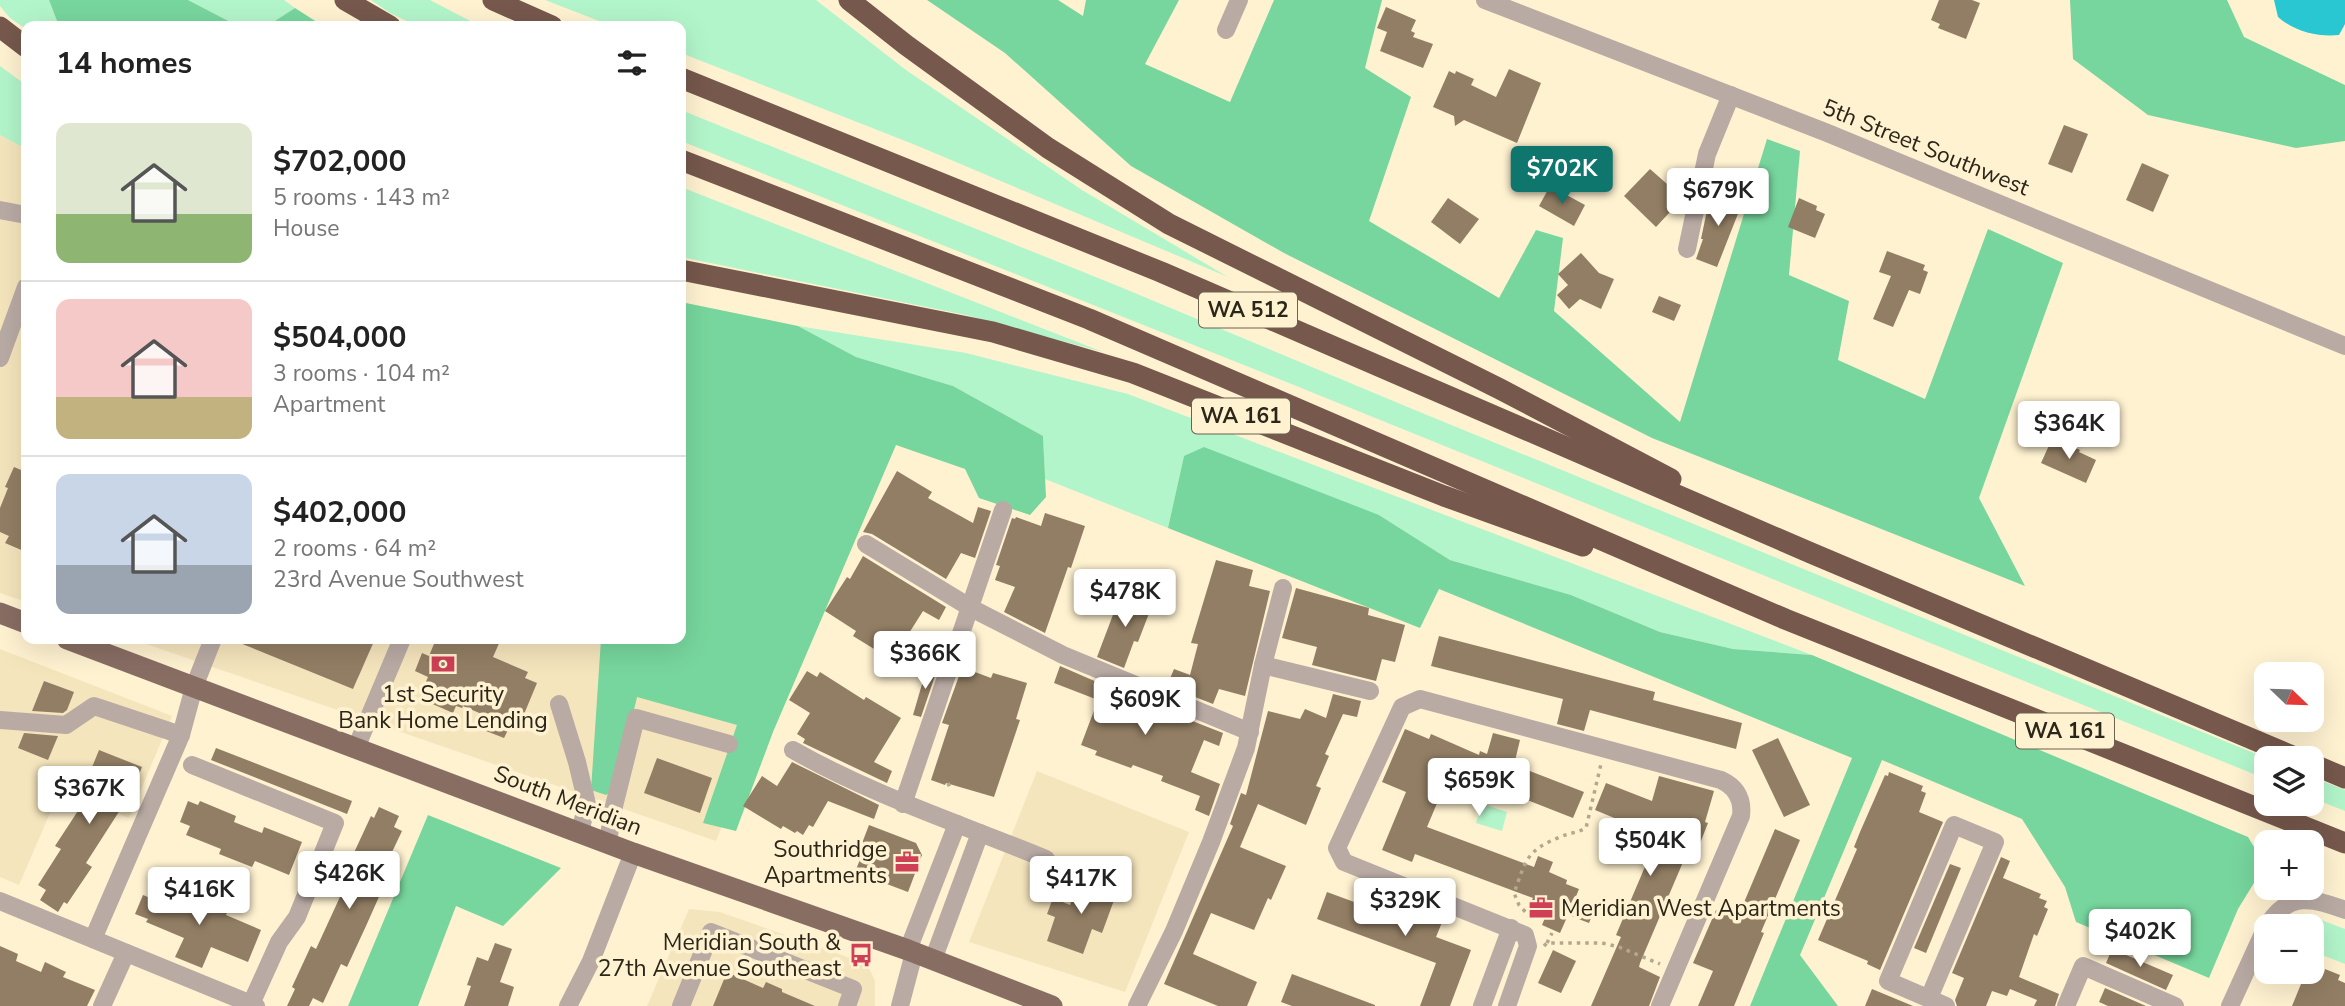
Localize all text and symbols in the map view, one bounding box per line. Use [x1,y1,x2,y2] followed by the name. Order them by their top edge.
[56,43,192,84] text: 14 homes
[613,44,651,82] icon: filters
[1818,92,2035,204] street label: 5th Street Southwest
[273,141,406,182] text: $702,000
[1513,146,1611,206] pin: $702K
[112,151,196,235] icon: home
[1527,153,1597,184] text: $702K
[1669,168,1767,228] pin: $679K
[1683,175,1753,206] text: $679K
[273,182,450,213] text: 5 rooms · 143 m²
[273,213,340,244] text: House
[1199,292,1297,328] road number: WA 512
[273,317,406,358] text: $504,000
[112,327,196,411] icon: home
[273,358,450,389] text: 3 rooms · 104 m²
[273,389,385,420] text: Apartment
[1192,398,1290,434] road number: WA 161
[2020,402,2118,461] pin: $364K
[2034,408,2104,439] text: $364K
[273,492,406,533] text: $402,000
[112,502,196,586] icon: home
[273,533,436,564] text: 2 rooms · 64 m²
[273,564,523,595] text: 23rd Avenue Southwest
[1076,570,1174,629] pin: $478K
[1090,576,1160,607] text: $478K
[876,632,974,691] pin: $366K
[890,638,960,669] text: $366K
[429,650,457,678] bank icon: 1st Security Bank Home Lending
[2254,662,2324,732] north arrow
[2254,662,2324,984] map controls
[1096,678,1194,737] pin: $609K
[338,679,548,736] place label: 1st Security Bank Home Lending
[1110,684,1180,715] text: $609K
[2016,714,2114,748] road number: WA 161
[2254,746,2324,816] button: layers
[489,758,646,843] street label: South Meridian
[1430,758,1528,818] pin: $659K
[1444,765,1514,796] text: $659K
[40,766,138,826] pin: $367K
[54,773,124,804] text: $367K
[1601,818,1699,878] pin: $504K
[1615,825,1685,856] text: $504K
[2254,830,2324,900] button: +
[764,834,887,891] place label: Southridge Apartments
[893,848,921,876] office icon: Southridge Apartments
[300,852,398,911] pin: $426K
[1032,856,1130,916] pin: $417K
[314,858,384,889] text: $426K
[1046,863,1116,894] text: $417K
[150,867,248,927] pin: $416K
[164,874,234,905] text: $416K
[1356,878,1454,938] pin: $329K
[1370,885,1440,916] text: $329K
[1561,893,1841,924] place label: Meridian West Apartments
[1527,894,1555,922] office icon: Meridian West Apartments
[2091,909,2189,969] pin: $402K
[2254,914,2324,984] button: −
[2105,916,2175,947] text: $402K
[598,927,842,984] place label: Meridian South & 27th Avenue Southeast
[847,941,875,969] bus stop icon: Meridian South & 27th Avenue Southeast

